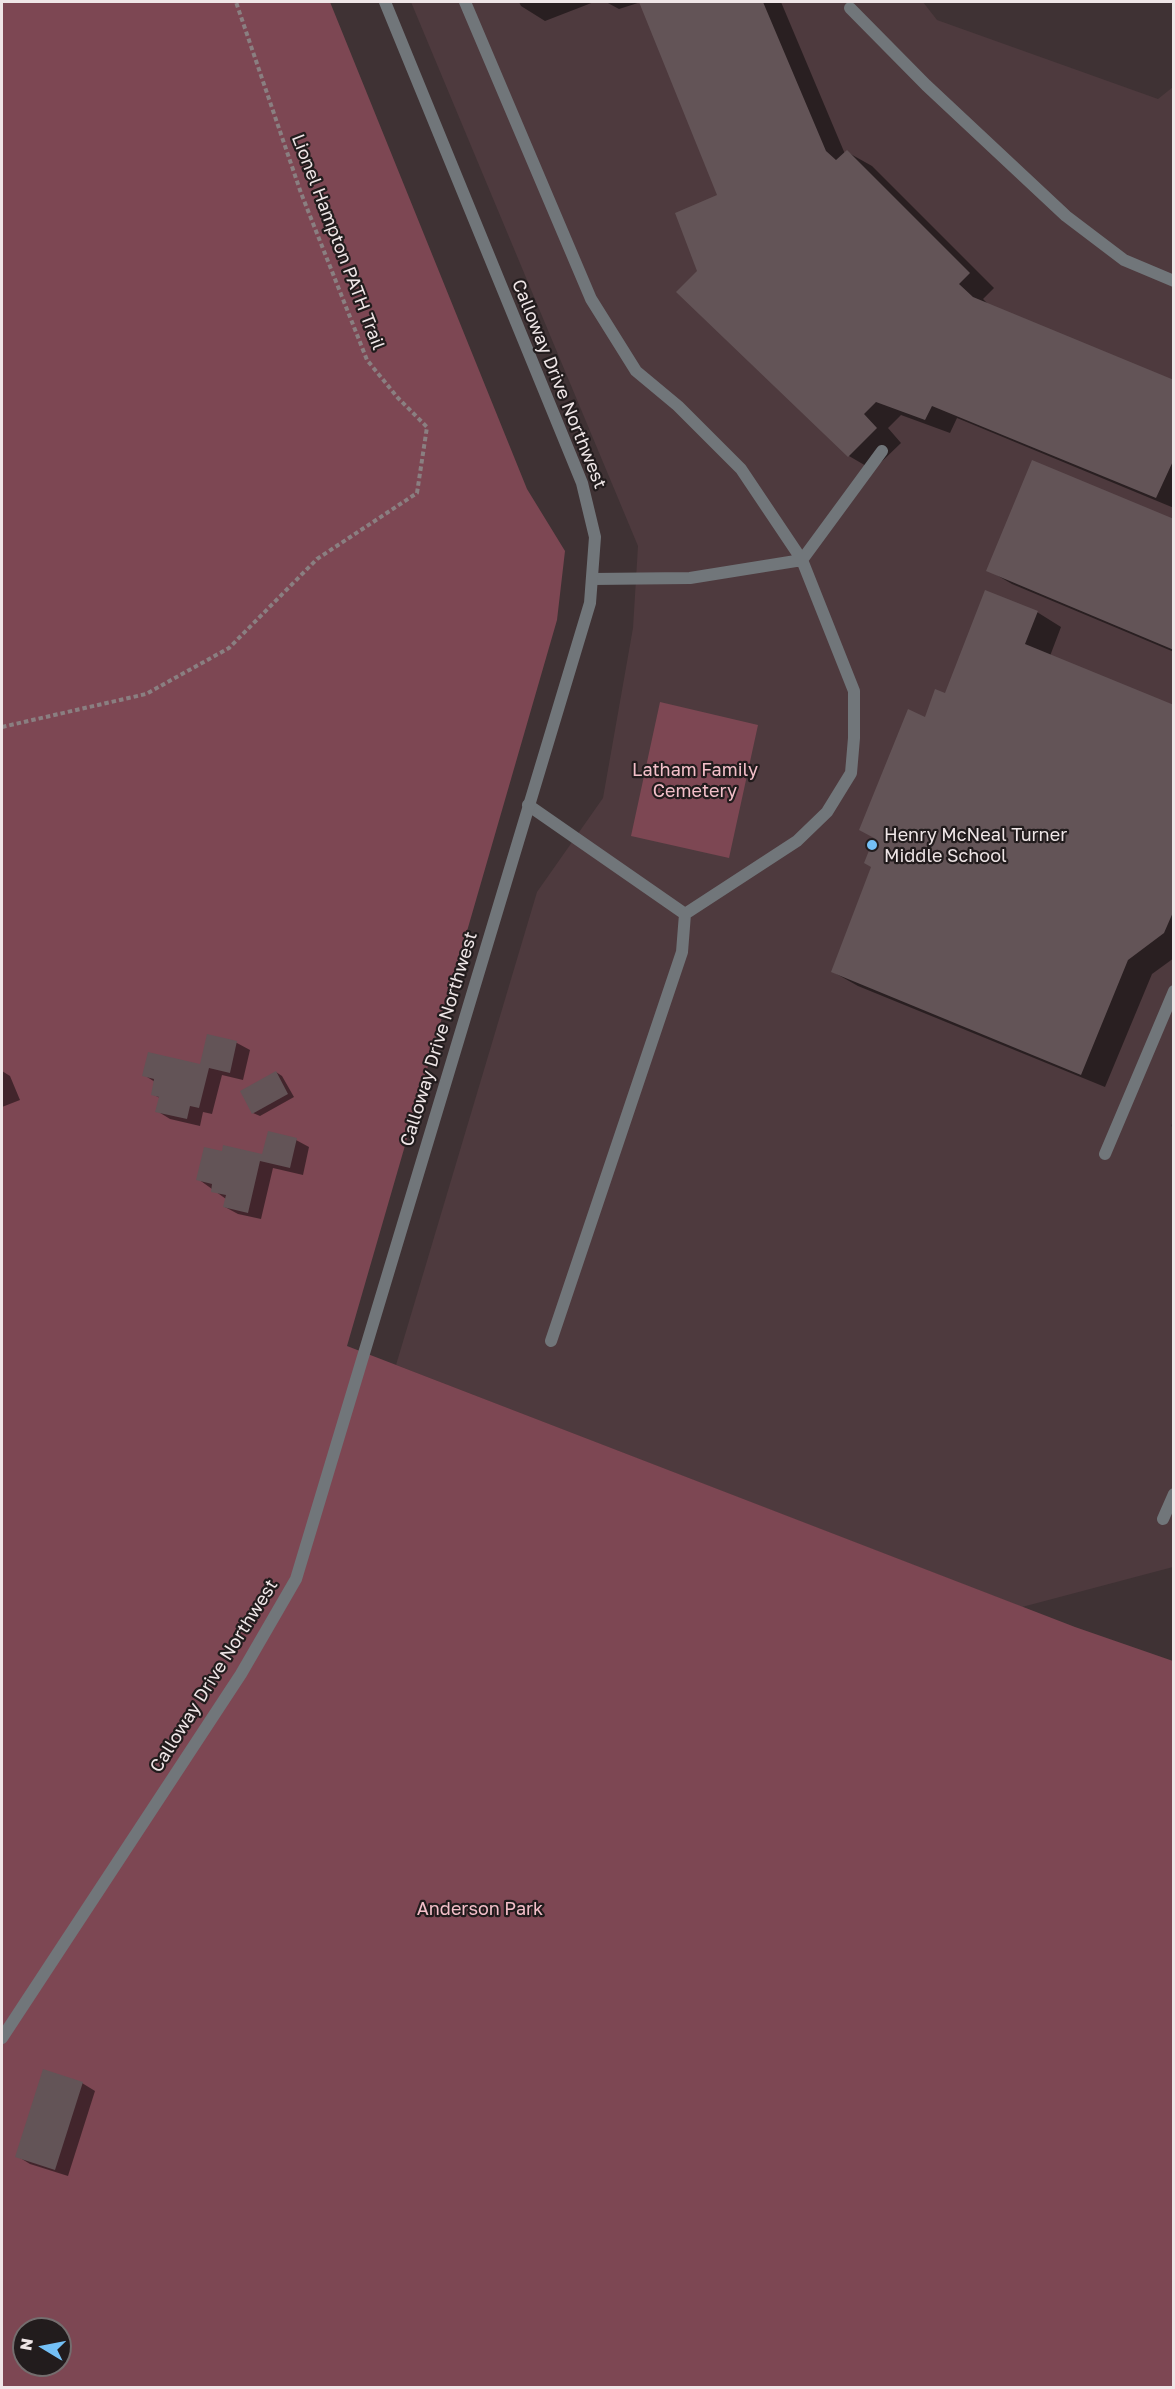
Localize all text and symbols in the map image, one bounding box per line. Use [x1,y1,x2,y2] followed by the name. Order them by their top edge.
[287,131,389,353] street label: Lionel Hampton PATH Trail
[507,276,611,492] street label: Calloway Drive Northwest
[632,759,758,802] park label: Latham Family Cemetery
[884,824,1067,866] place label: Henry McNeal Turner Middle School
[865,838,879,852] marker: Henry McNeal Turner Middle School
[396,929,482,1149] street label: Calloway Drive Northwest
[146,1575,282,1777] street label: Calloway Drive Northwest
[417,1898,543,1920] park label: Anderson Park
[12,2317,72,2377] north arrow
[15,2336,37,2352] text: N

